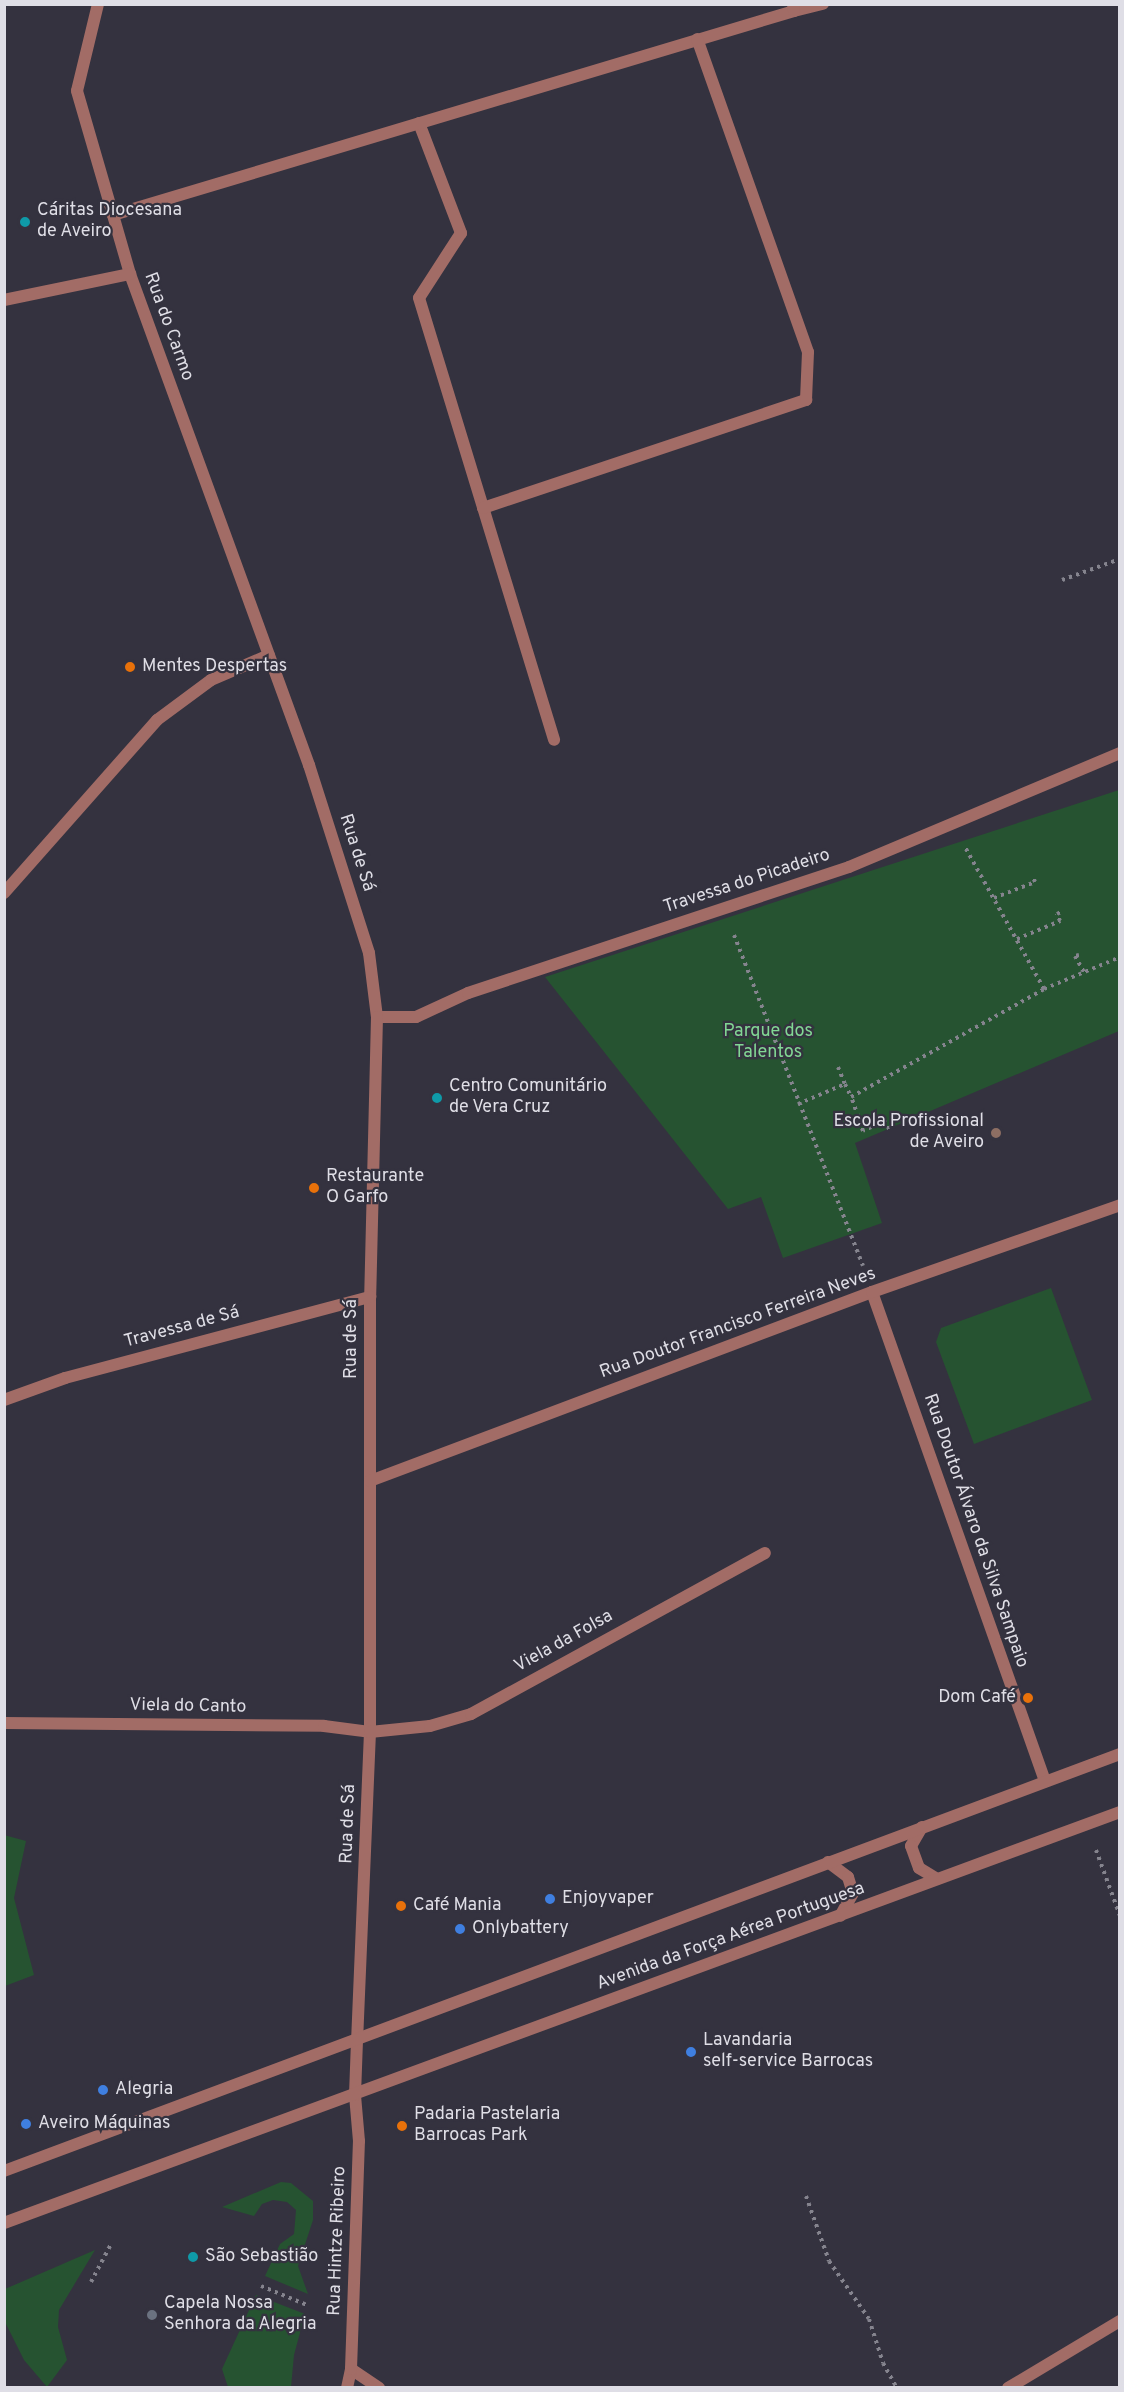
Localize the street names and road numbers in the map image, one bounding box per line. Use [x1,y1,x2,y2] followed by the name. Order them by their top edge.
[138,270,198,384] street label: Rua do Carmo
[333,812,379,894] street label: Rua de Sá
[661,845,833,919] street label: Travessa do Picadeiro
[597,1264,879,1384] street label: Rua Doutor Francisco Ferreira Neves
[341,1299,363,1379] street label: Rua de Sá
[122,1302,242,1354] street label: Travessa de Sá
[918,1391,1032,1671] street label: Rua Doutor Álvaro da Silva Sampaio
[511,1606,617,1678] street label: Viela da Folsa
[129,1695,247,1719] street label: Viela do Canto
[337,1784,361,1864] street label: Rua de Sá
[594,1878,868,1996] street label: Avenida da Força Aérea Portuguesa
[325,2166,351,2316] street label: Rua Hintze Ribeiro

